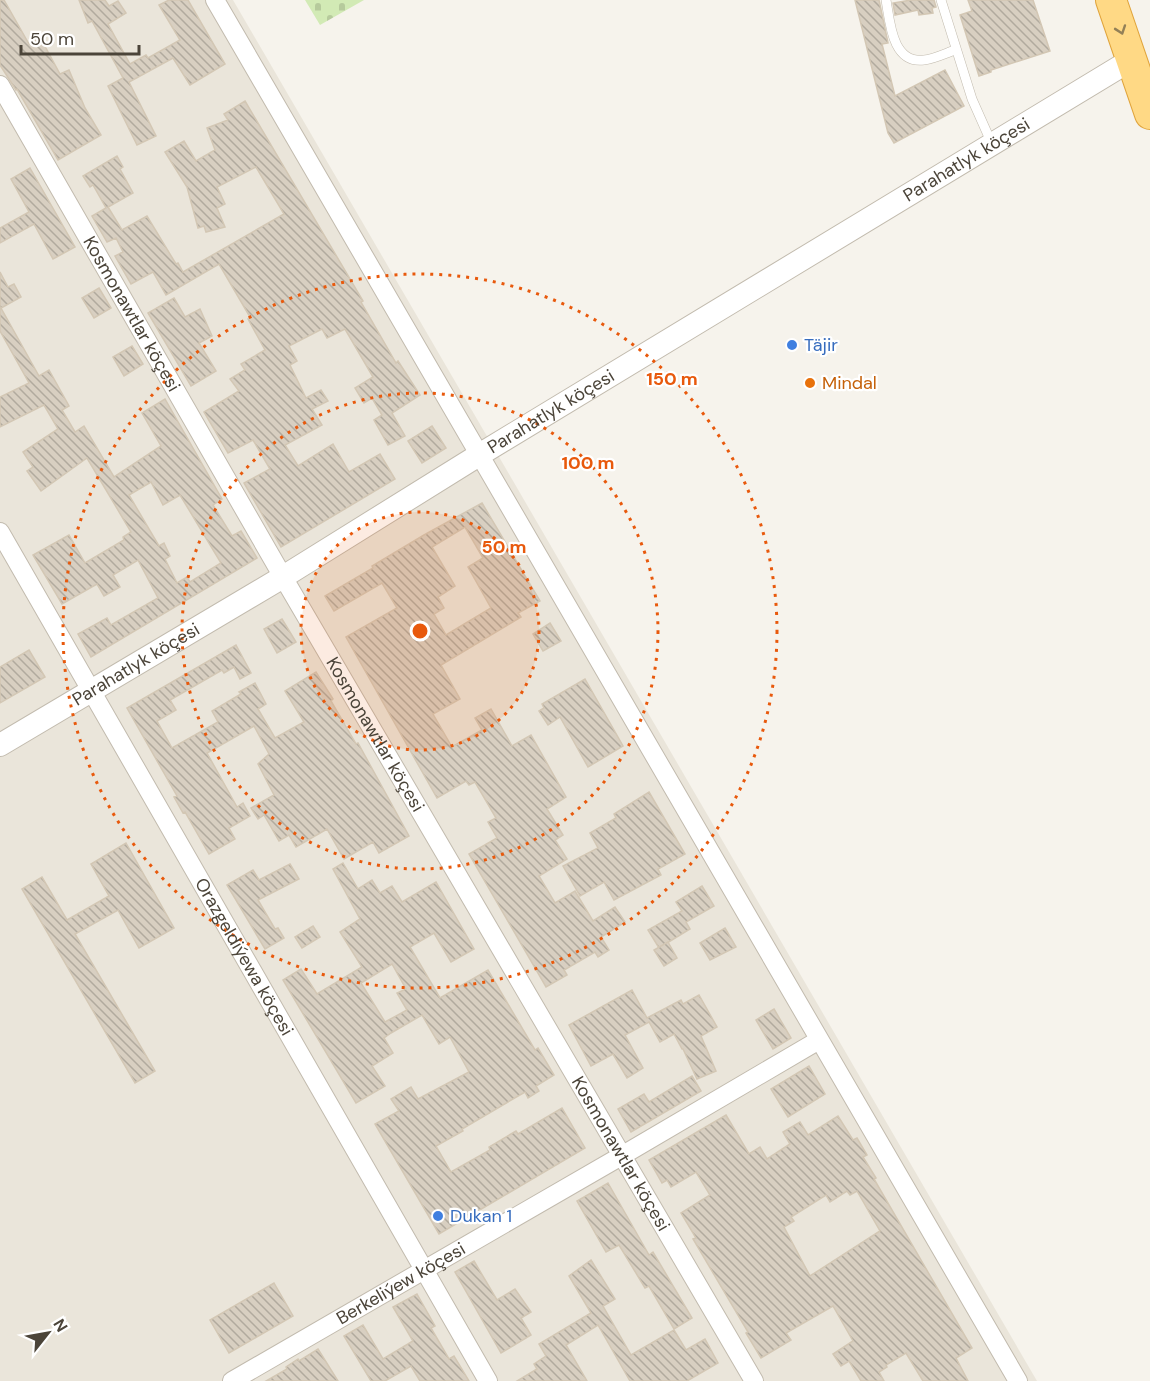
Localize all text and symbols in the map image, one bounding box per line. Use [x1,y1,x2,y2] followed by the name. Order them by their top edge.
[21,18,140,56] scale bar
[1113,24,1126,35] one-way arrow
[30,27,74,51] text: 50 m
[899,112,1034,207] street label: Parahatlyk köçesi
[77,232,186,396] street label: Kosmonawtlar köçesi
[804,333,838,357] place label: Täjir
[785,338,799,352] marker: Täjir
[483,364,619,459] street label: Parahatlyk köçesi
[646,367,698,391] text: 150 m
[822,371,877,395] place label: Mindal
[803,376,817,390] marker: Mindal
[561,451,615,475] text: 100 m
[481,535,527,559] text: 50 m
[68,617,204,711] street label: Parahatlyk köçesi
[410,621,430,641] centre of rings
[321,653,430,816] street label: Kosmonawtlar köçesi
[189,874,299,1040] street label: Orazgeldiýewa köçesi
[566,1072,676,1236] street label: Kosmonawtlar köçesi
[450,1204,512,1228] place label: Dukan 1
[431,1209,445,1223] marker: Dukan 1
[332,1237,470,1330] street label: Berkeliýew köçesi
[18,1303,78,1363] north arrow
[48,1315,72,1336] text: N

